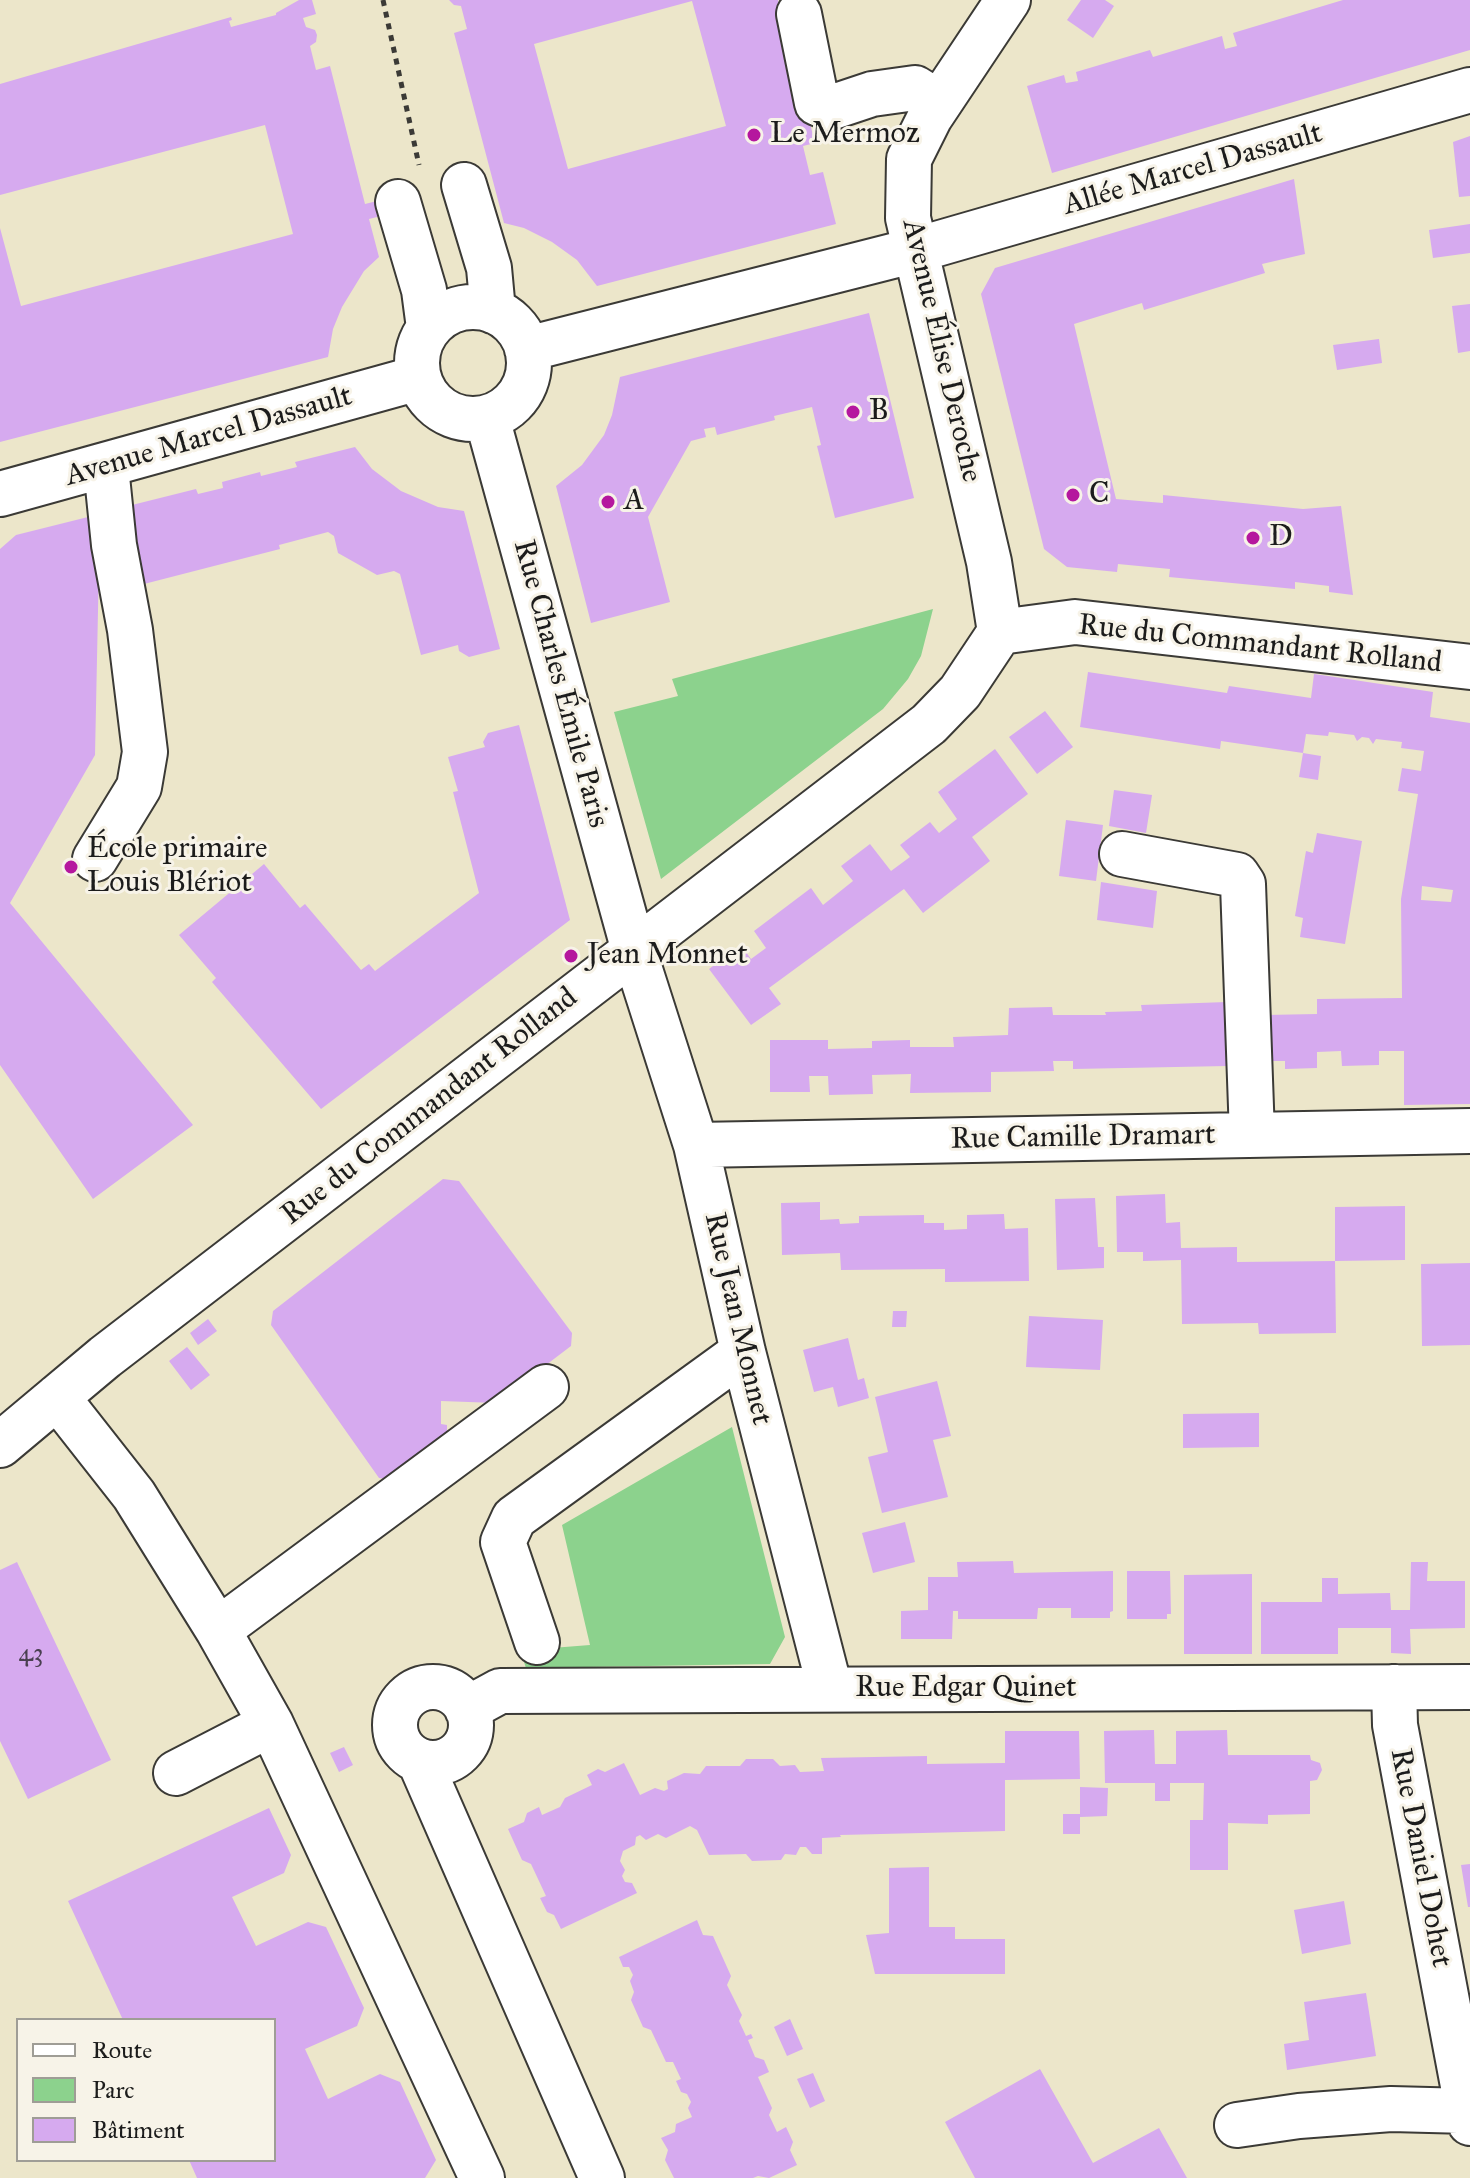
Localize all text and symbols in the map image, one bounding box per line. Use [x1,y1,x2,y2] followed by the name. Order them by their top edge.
[1059,116,1327,224] street label: Allée Marcel Dassault
[770,117,920,153] place label: Le Mermoz
[745,126,763,144] marker: Le Mermoz
[893,216,989,486] street label: Avenue Élise Deroche
[62,379,356,495] street label: Avenue Marcel Dassault
[869,394,889,430] place label: B
[844,403,862,421] marker: B
[1089,477,1109,513] place label: C
[624,484,644,520] place label: A
[1064,486,1082,504] marker: C
[599,493,617,511] marker: A
[1269,520,1293,556] place label: D
[1244,529,1262,547] marker: D
[504,536,616,832] street label: Rue Charles Émile Paris
[1076,608,1444,682] street label: Rue du Commandant Rolland
[87,832,267,902] place label: École primaire Louis Blériot
[62,858,80,876] marker: École primaire Louis Blériot
[587,938,748,974] place label: Jean Monnet
[562,947,580,965] marker: Jean Monnet
[275,980,585,1234] street label: Rue du Commandant Rolland
[950,1118,1216,1158] street label: Rue Camille Dramart
[695,1209,779,1429] street label: Rue Jean Monnet
[19,1639,43,1671] house number: 43
[855,1671,1077,1707] street label: Rue Edgar Quinet
[1381,1746,1459,1970] street label: Rue Daniel Dohet
[16,2018,276,2162] legend
[92,2035,152,2065] text: Route
[92,2075,134,2105] text: Parc
[92,2115,185,2145] text: Bâtiment

